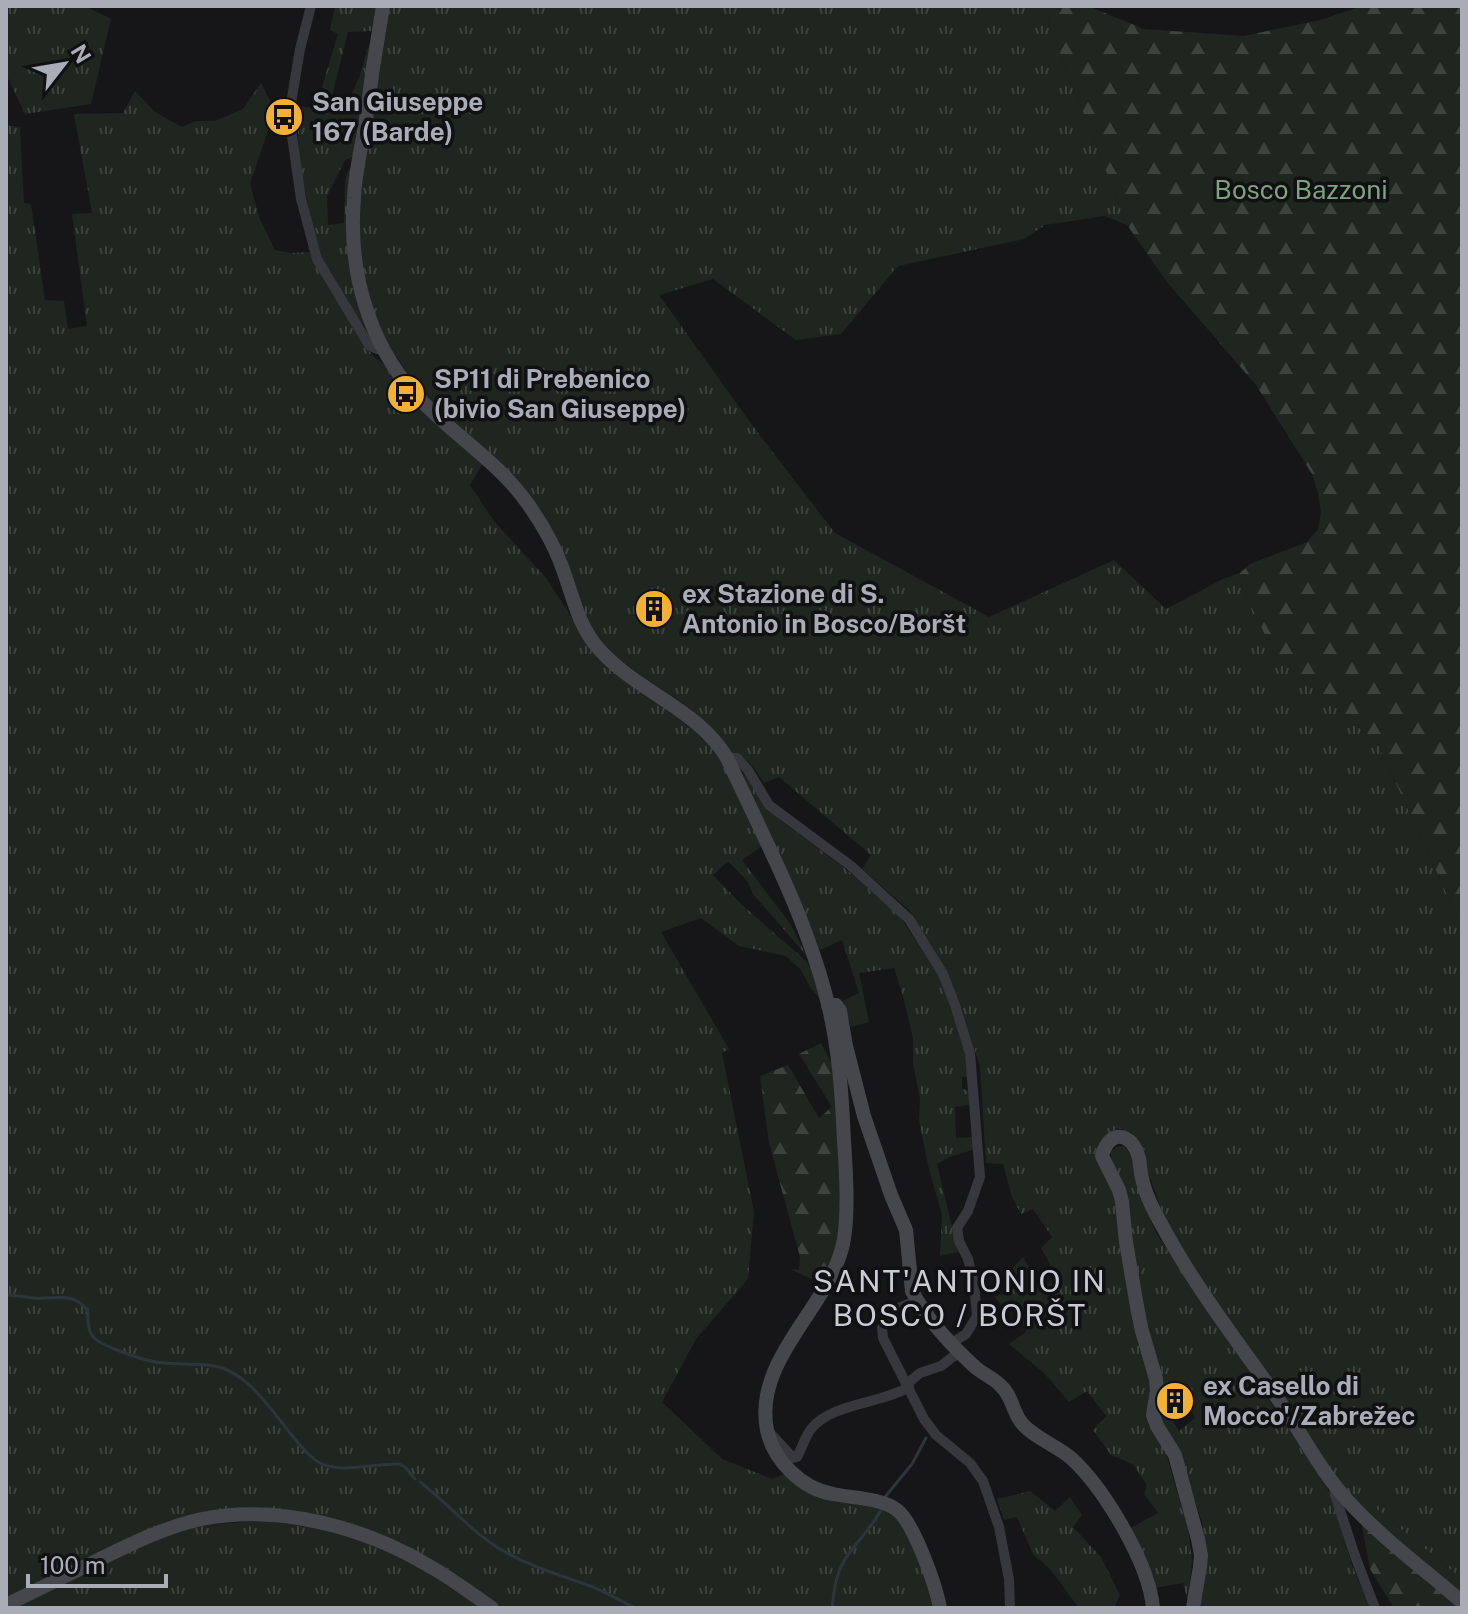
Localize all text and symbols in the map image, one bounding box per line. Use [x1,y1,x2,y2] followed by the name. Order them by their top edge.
[24,24,104,104] north arrow
[66,40,97,68] text: N
[312,86,483,147] place label: San Giuseppe 167 (Barde)
[263,96,305,138] bus stop icon: San Giuseppe 167 (Barde)
[1214,174,1388,205] park label: Bosco Bazzoni
[434,363,686,424] place label: SP11 di Prebenico (bivio San Giuseppe)
[385,373,427,415] bus stop icon: SP11 di Prebenico (bivio San Giuseppe)
[682,578,966,639] place label: ex Stazione di S. Antonio in Bosco/Boršt
[633,588,675,630] building icon: ex Stazione di S. Antonio in Bosco/Boršt
[813,1263,1107,1333] district label: SANT'ANTONIO IN BOSCO / BORŠT
[1203,1370,1415,1431] place label: ex Casello di Mocco'/Zabrežec
[1154,1380,1196,1422] building icon: ex Casello di Mocco'/Zabrežec
[28,1538,166,1588] scale bar
[40,1551,106,1579] text: 100 m

